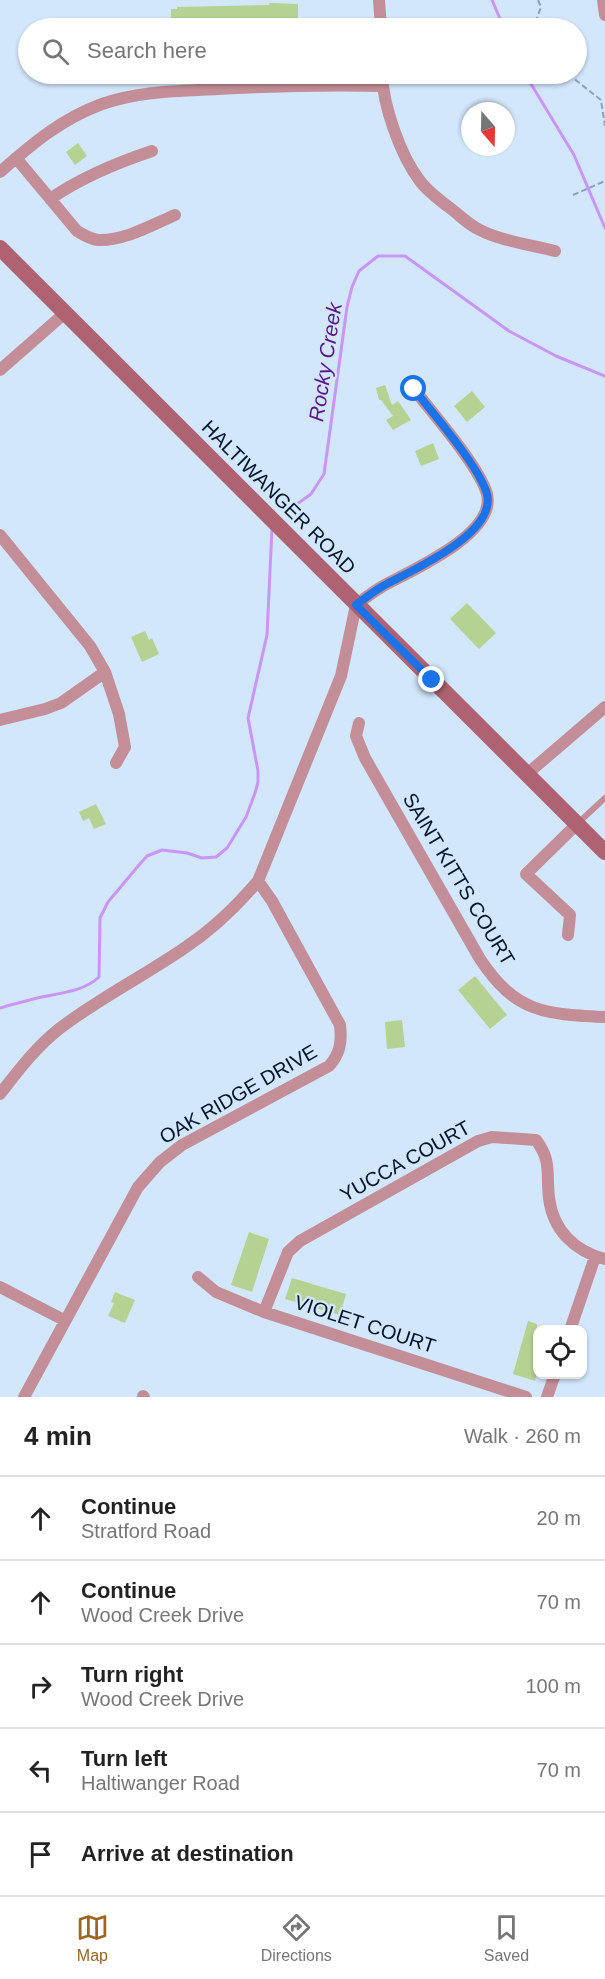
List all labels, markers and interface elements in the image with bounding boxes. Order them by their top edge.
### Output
search box [18,18,587,84]
icon: search [39,35,72,68]
text: Search here [87,38,207,63]
north arrow [461,102,515,156]
water label: Rocky Creek [304,299,346,423]
route start [400,375,426,401]
street label: HALTIWANGER ROAD [198,416,360,578]
route end [418,666,444,692]
street label: SAINT KITTS COURT [399,789,519,969]
street label: OAK RIDGE DRIVE [156,1040,320,1148]
street label: YUCCA COURT [336,1116,474,1206]
street label: VIOLET COURT [292,1291,438,1357]
map controls [533,1325,587,1379]
button: locate [533,1325,587,1379]
text: 4 min [24,1421,92,1451]
text: Walk · 260 m [464,1425,581,1447]
text: Continue [81,1494,176,1519]
icon: ahead [24,1502,57,1535]
text: 20 m [537,1507,581,1529]
text: Stratford Road [81,1520,211,1542]
text: Continue [81,1578,176,1603]
icon: ahead [24,1586,57,1619]
text: 70 m [537,1591,581,1613]
text: Wood Creek Drive [81,1604,244,1626]
text: Turn right [81,1662,183,1687]
icon: right [24,1670,57,1703]
text: 100 m [525,1675,581,1697]
text: Wood Creek Drive [81,1688,244,1710]
text: Turn left [81,1746,167,1771]
icon: left [24,1754,57,1787]
text: 70 m [537,1759,581,1781]
text: Haltiwanger Road [81,1772,240,1794]
icon: arrive [24,1838,57,1871]
text: Arrive at destination [81,1841,294,1866]
tab: Map [76,1911,109,1965]
tab: Directions [261,1911,332,1965]
tab: Saved [484,1911,529,1965]

